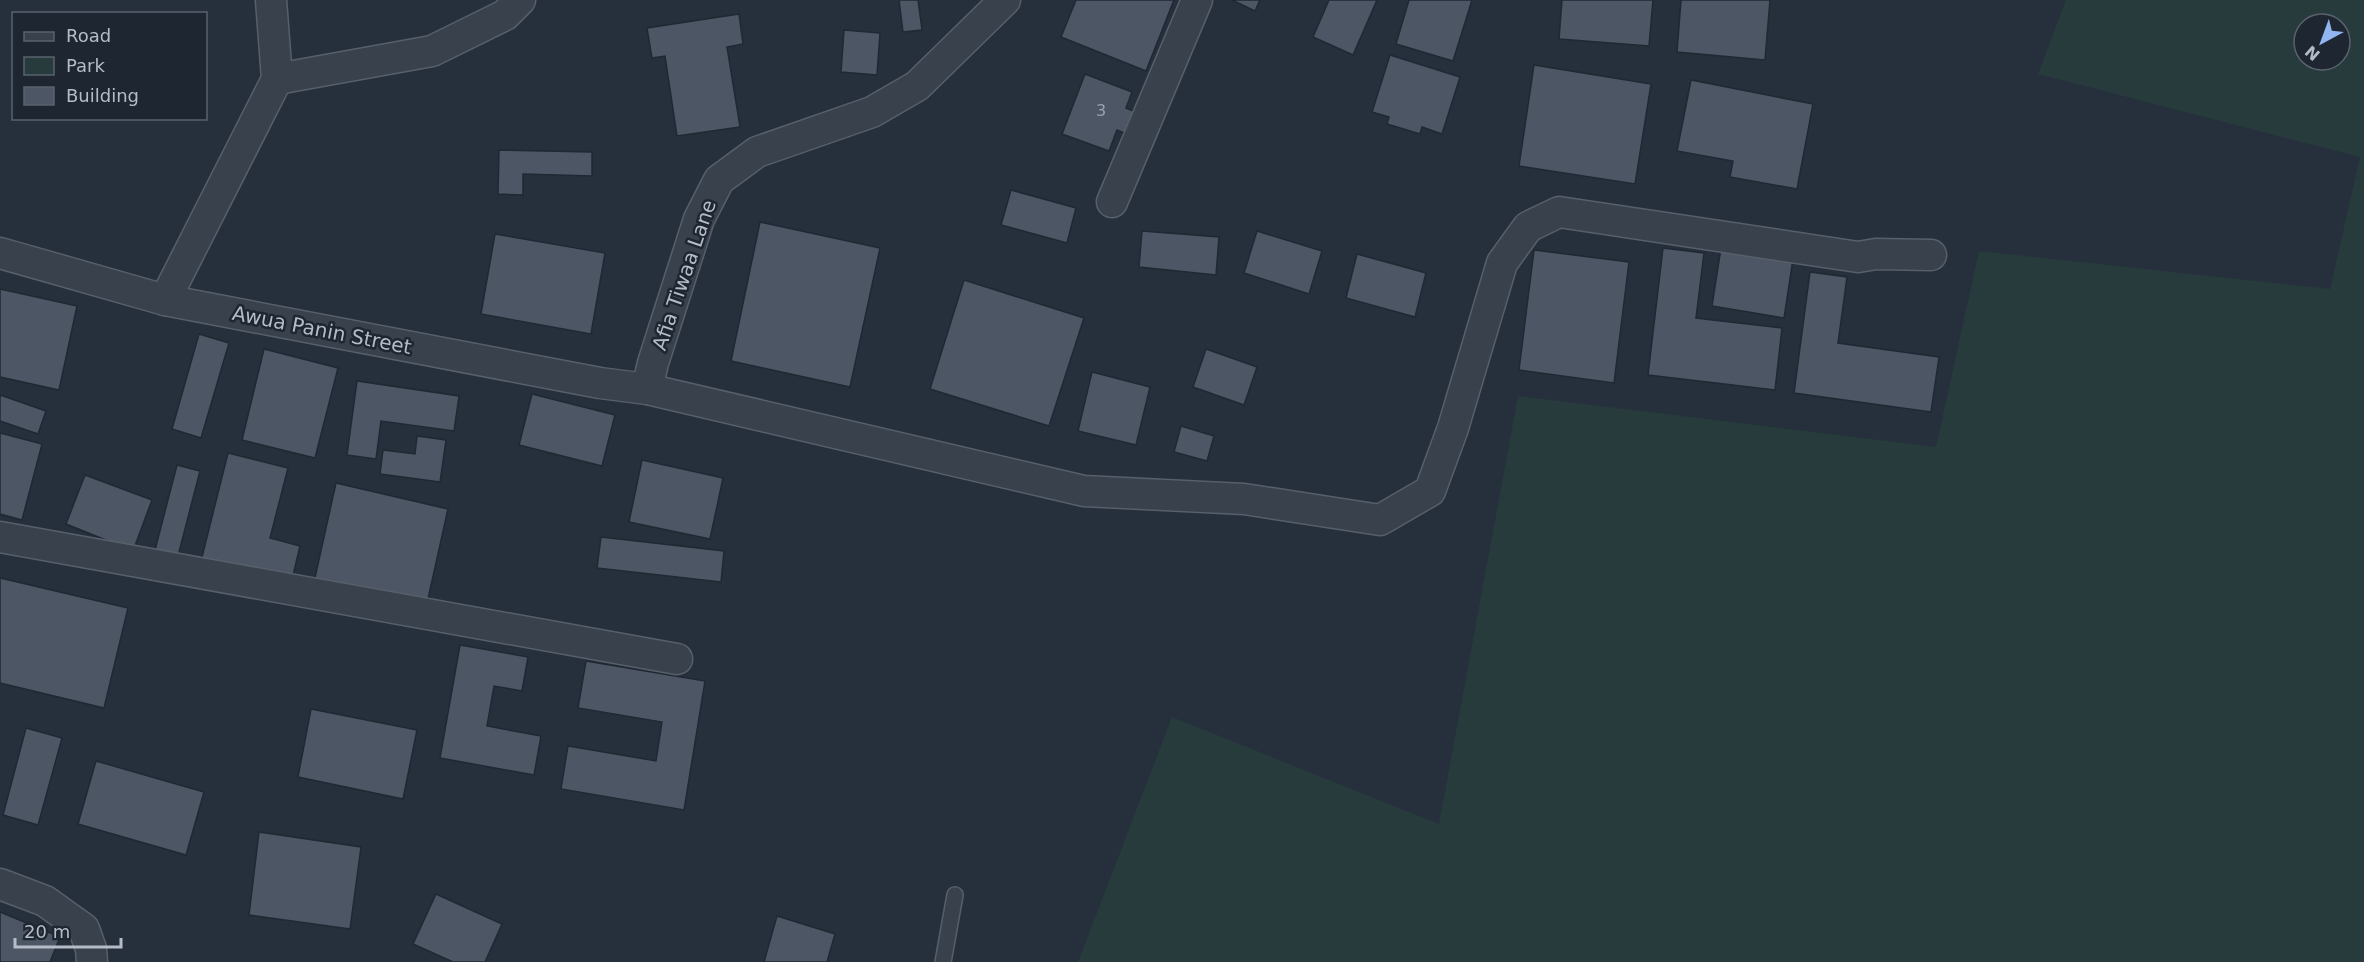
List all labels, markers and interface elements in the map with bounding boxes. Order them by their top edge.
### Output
legend [12,12,207,120]
north arrow [2292,12,2352,72]
text: Road [66,25,111,46]
text: N [2301,41,2324,65]
text: Park [66,55,105,76]
text: Building [66,85,139,106]
house number: 3 [1096,101,1106,120]
street label: Afia Tiwaa Lane [647,197,721,353]
street label: Awua Panin Street [230,301,414,359]
scale bar [15,911,122,949]
text: 20 m [24,921,70,942]

